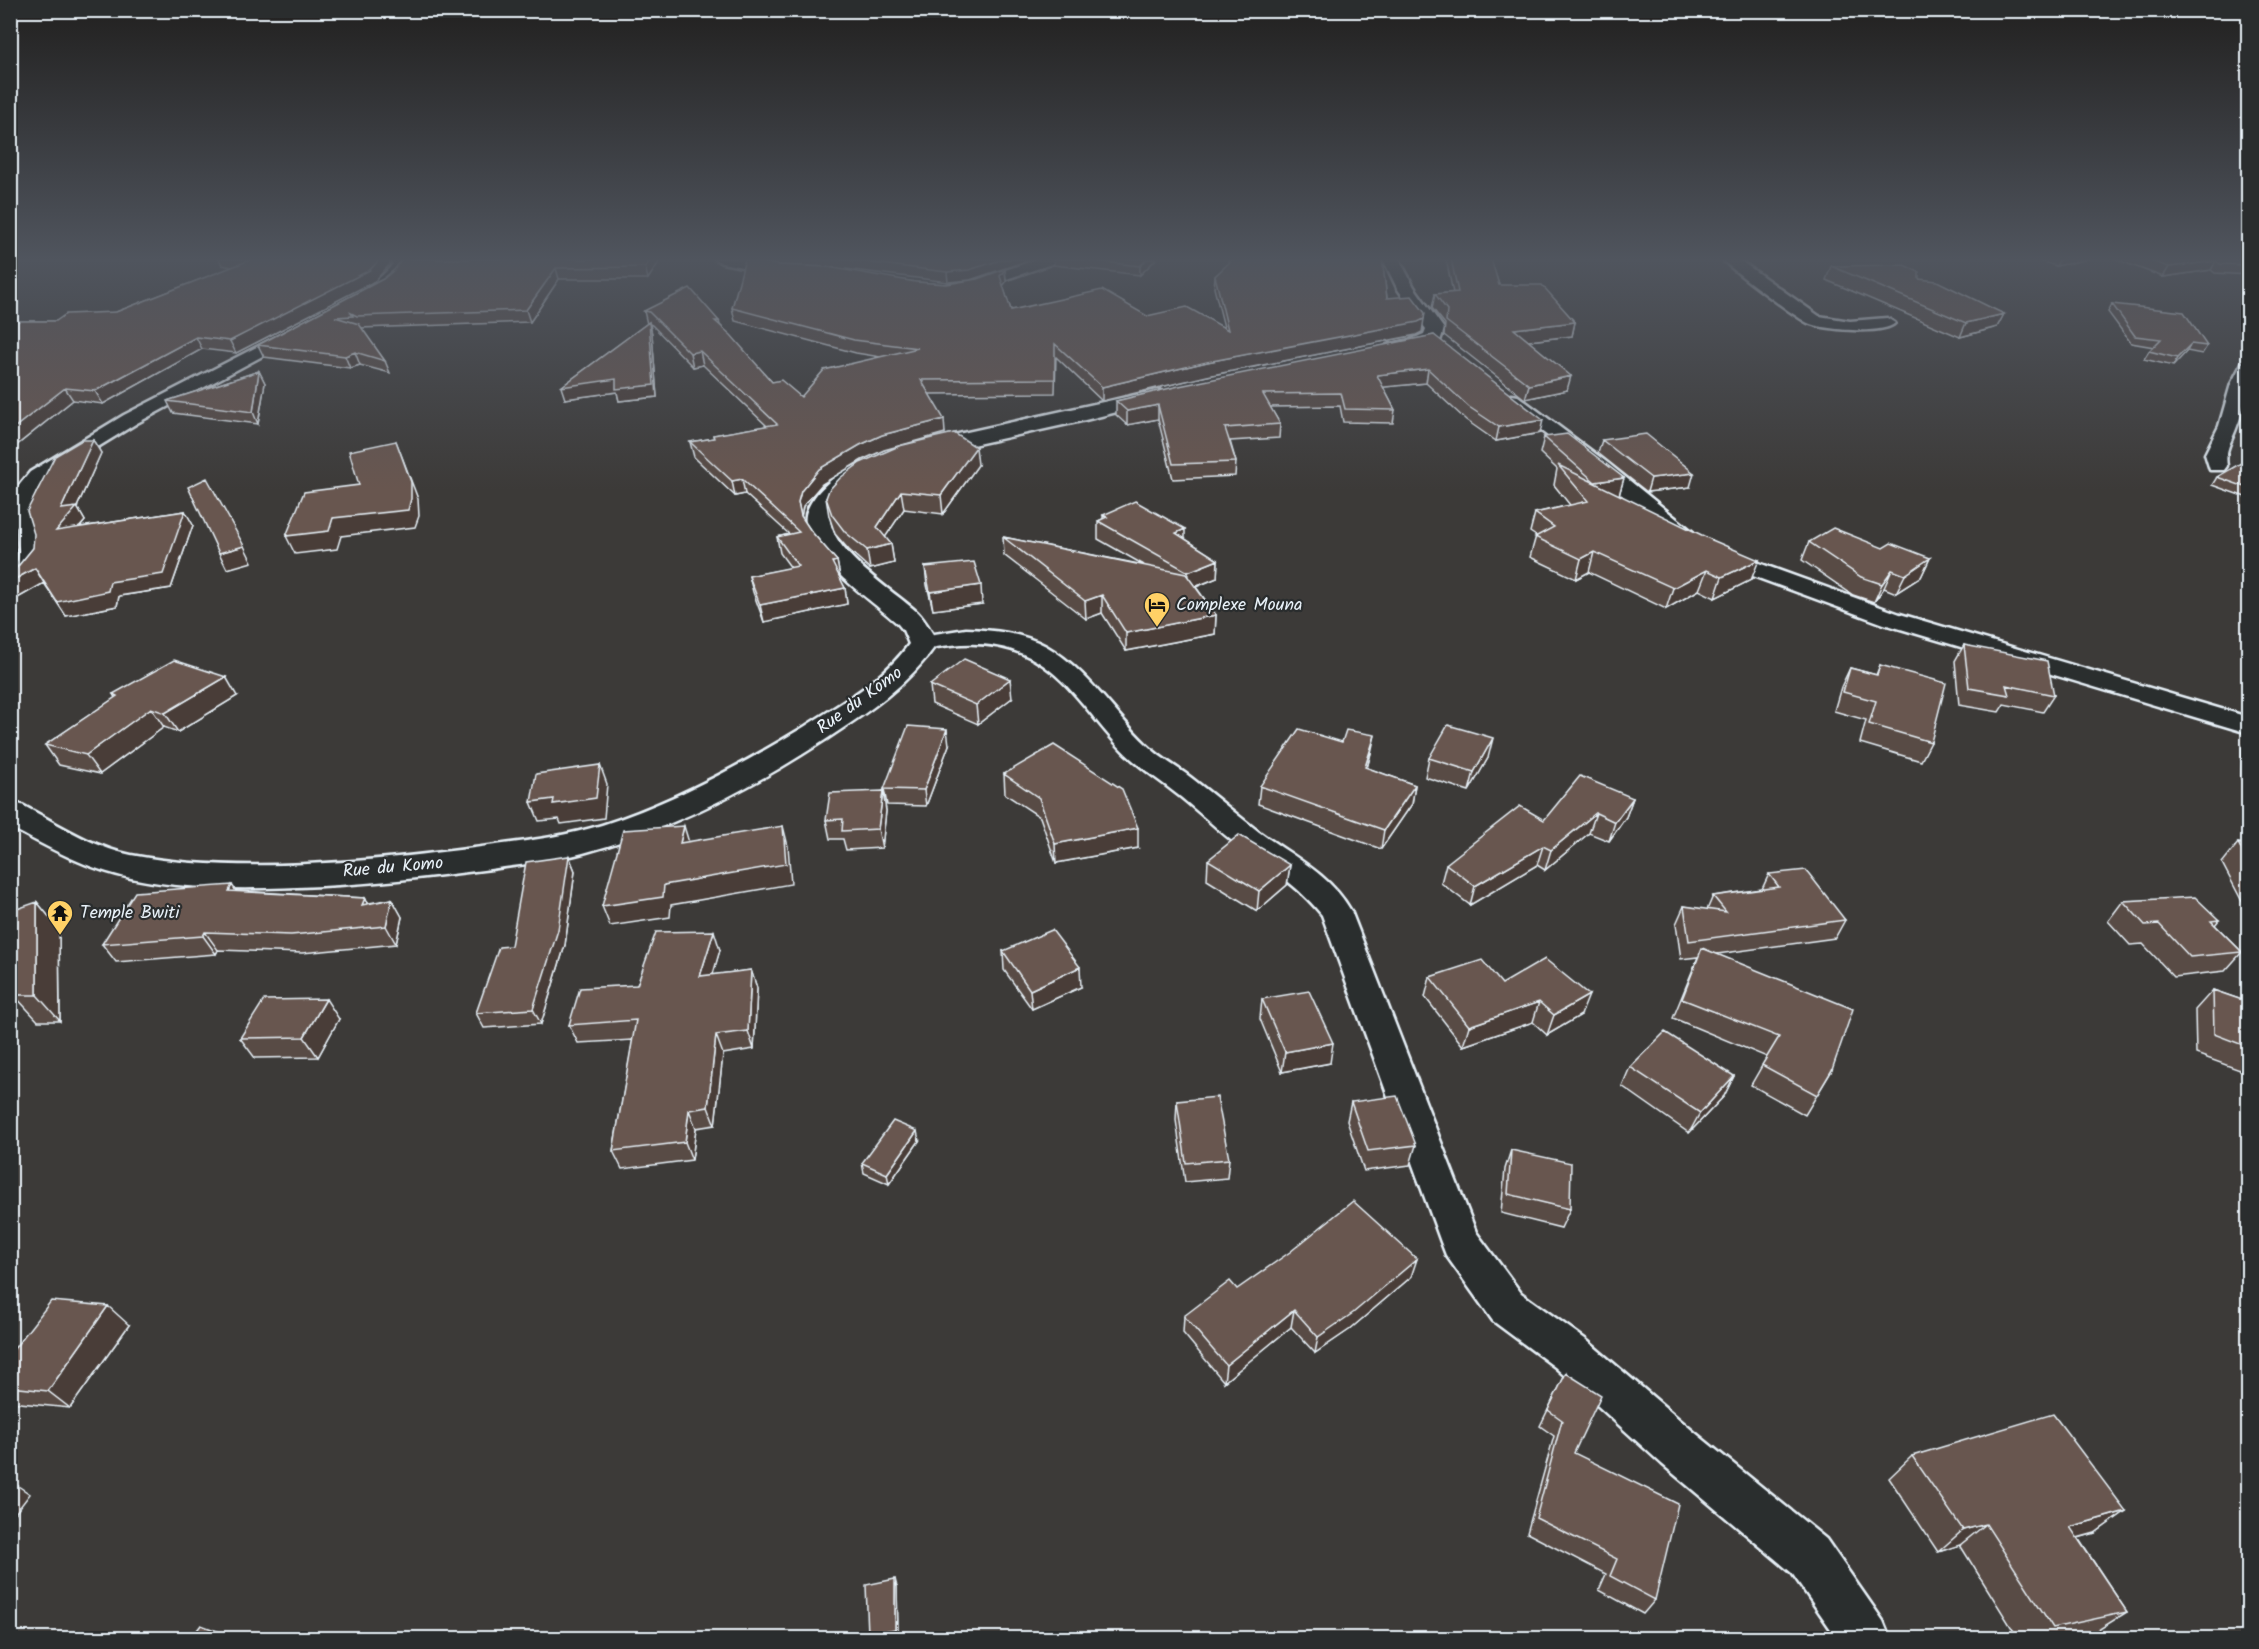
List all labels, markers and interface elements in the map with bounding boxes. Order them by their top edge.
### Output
hotel icon: Complexe Mouna [1142,590,1172,628]
place label: Complexe Mouna [1176,591,1302,620]
street label: Rue du Komo [811,660,909,742]
street label: Rue du Komo [342,849,444,887]
temple icon: Temple Bwiti [45,898,75,936]
place label: Temple Bwiti [80,899,180,928]

